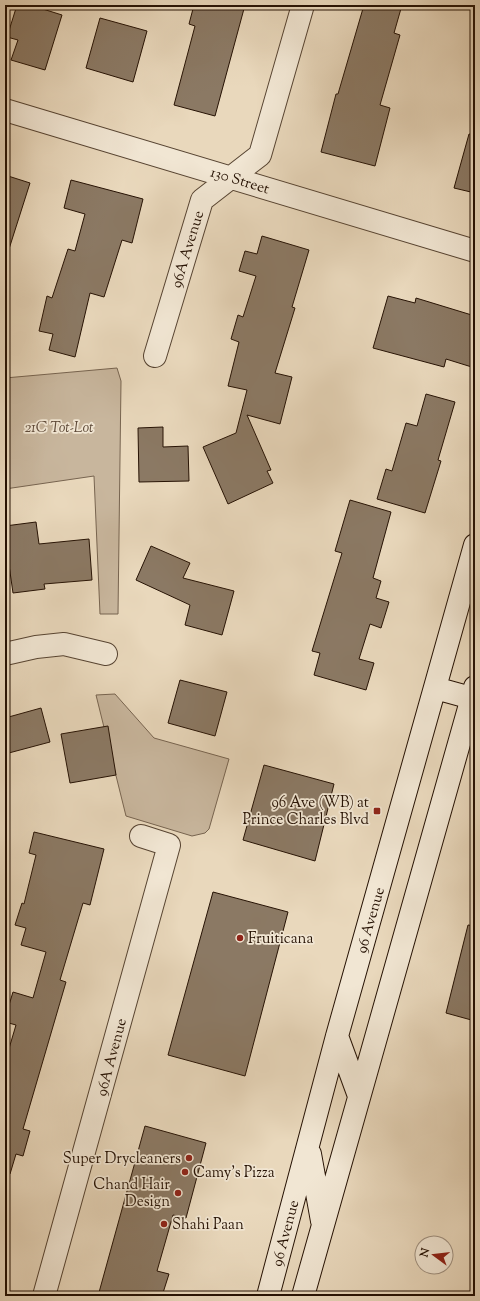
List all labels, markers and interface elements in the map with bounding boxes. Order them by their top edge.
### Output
street label: 130 Street [207,162,272,200]
street label: 96A Avenue [167,208,210,291]
park label: 21C Tot-Lot [24,418,94,439]
place label: 96 Ave (WB) at Prince Charles Blvd [243,793,370,831]
marker: 96 Ave (WB) at Prince Charles Blvd [372,806,382,816]
street label: 96 Avenue [352,885,391,956]
place label: Fruiticana [248,929,313,950]
marker: Fruiticana [235,933,245,943]
street label: 96A Avenue [92,1016,133,1099]
place label: Super Drycleaners [63,1149,181,1170]
marker: Super Drycleaners [184,1153,194,1163]
place label: Camy's Pizza [193,1163,275,1184]
marker: Camy's Pizza [180,1167,190,1177]
place label: Chand Hair Design [93,1175,170,1213]
marker: Chand Hair Design [173,1188,183,1198]
street label: 96 Avenue [267,1198,305,1269]
place label: Shahi Paan [172,1215,244,1236]
marker: Shahi Paan [159,1219,169,1229]
north arrow [414,1235,454,1275]
text: N [416,1246,434,1260]

